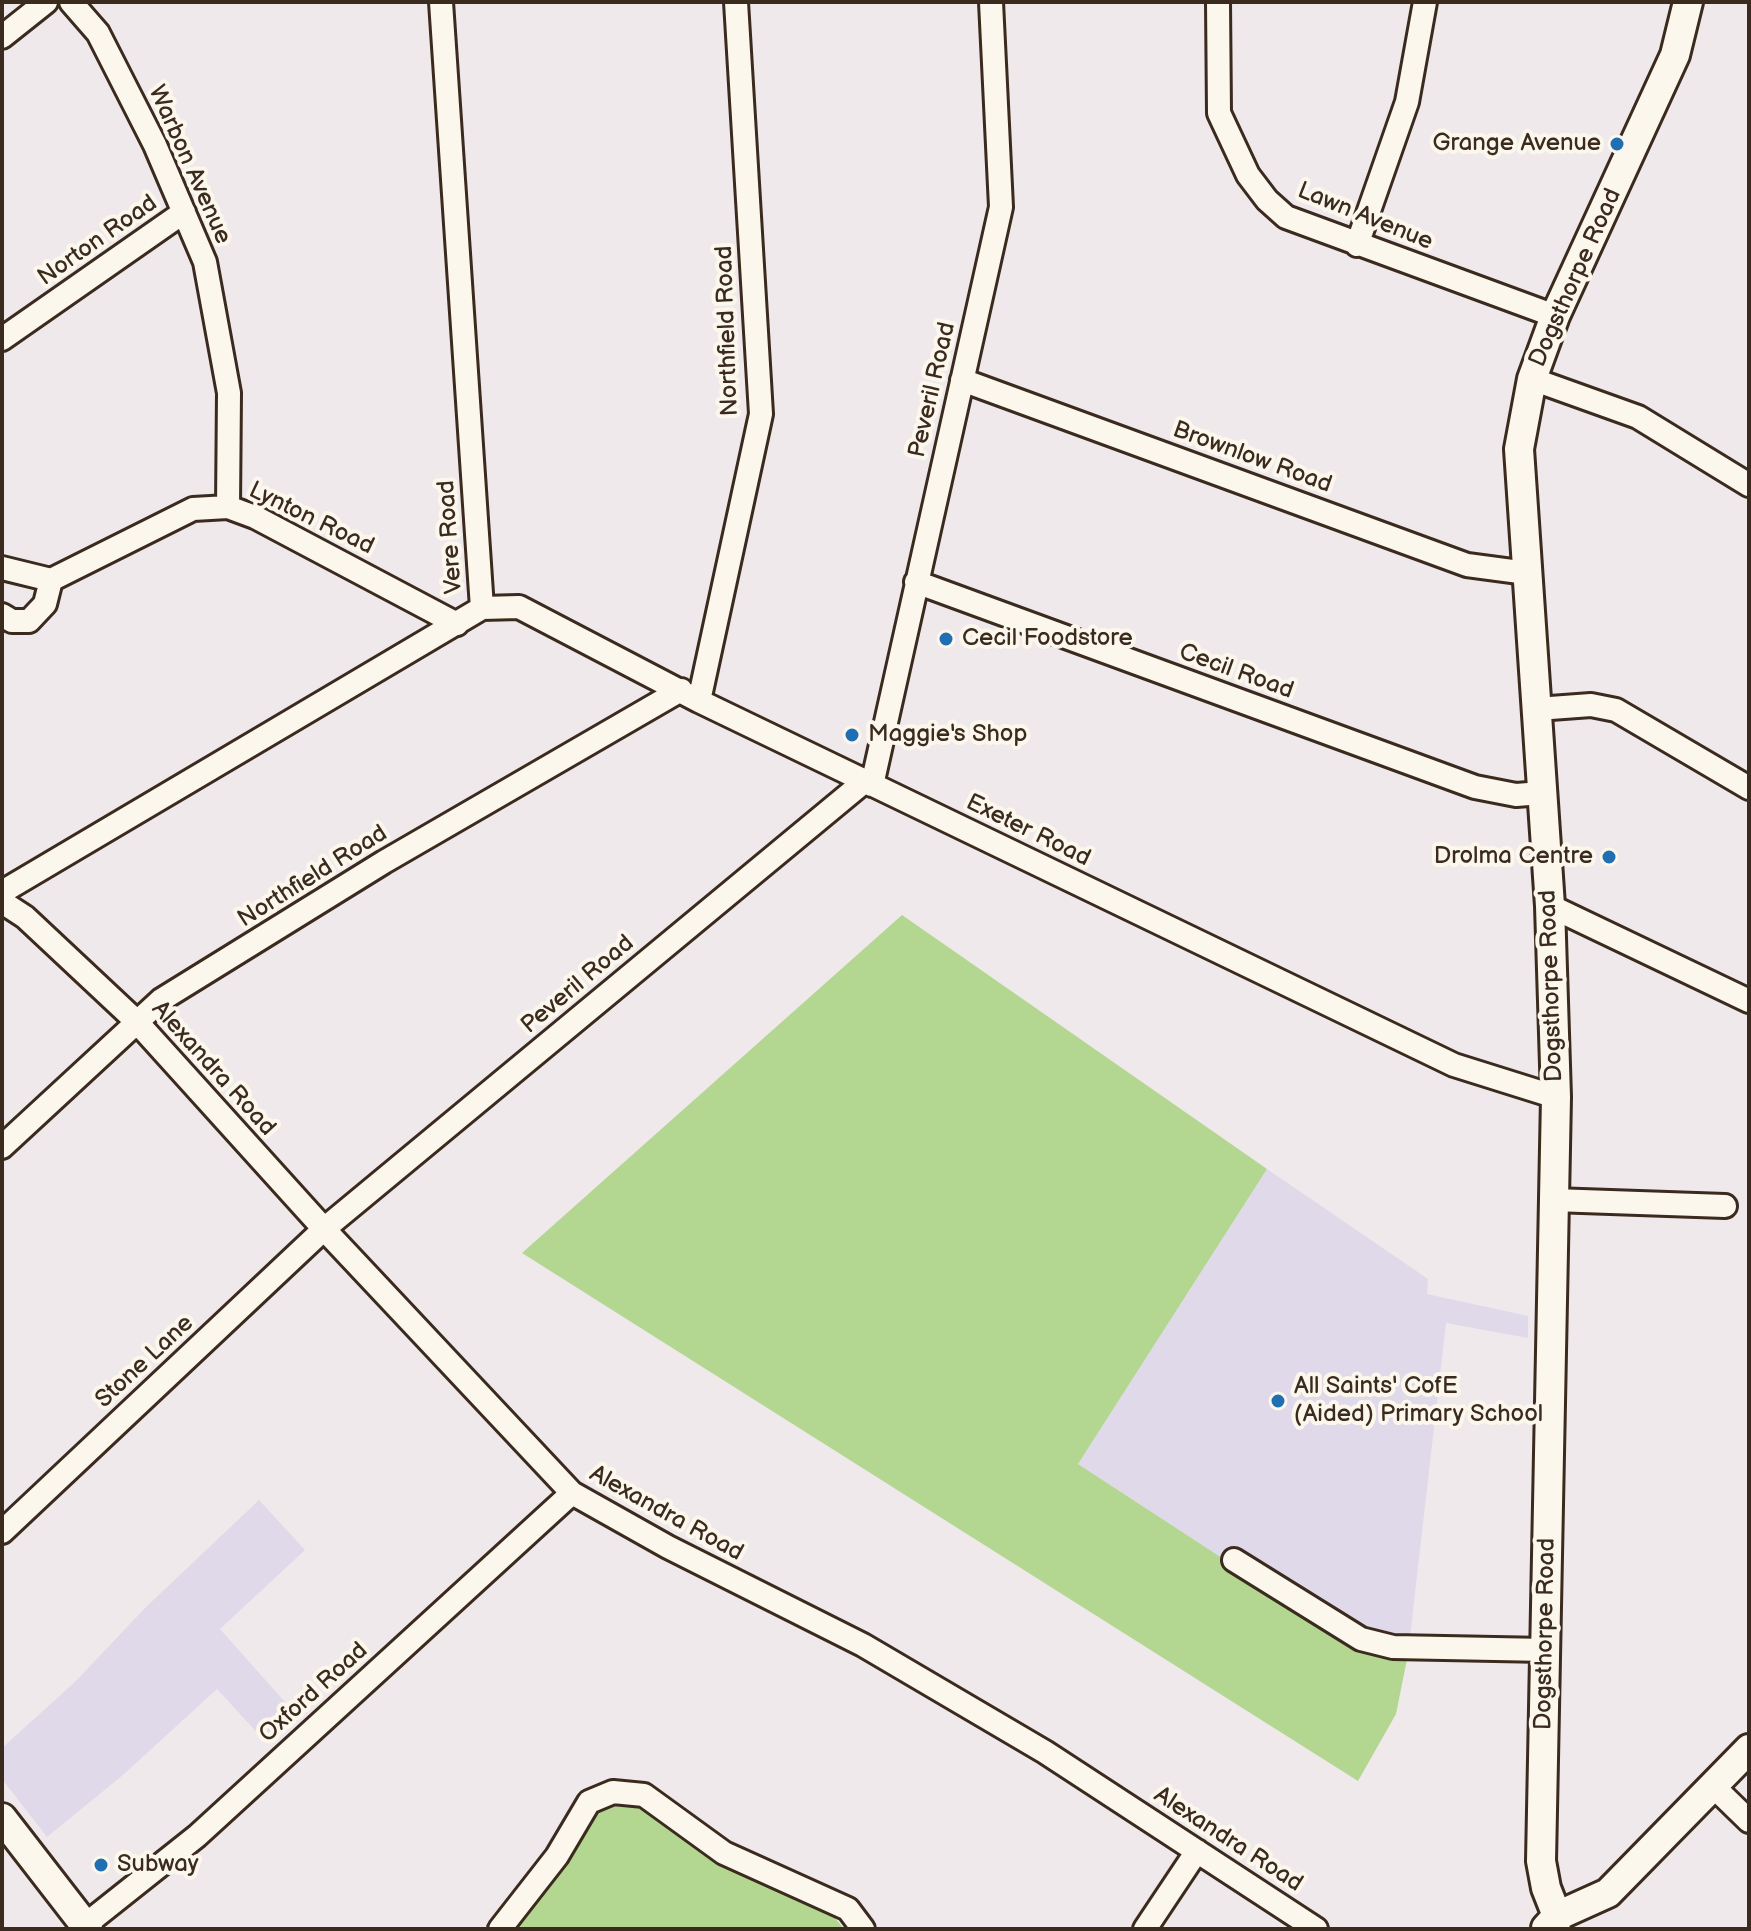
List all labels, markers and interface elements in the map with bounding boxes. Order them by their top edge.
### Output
street label: Warbon Avenue [141,81,237,249]
place label: Grange Avenue [1433,130,1601,158]
marker: Grange Avenue [1608,135,1626,153]
street label: Lawn Avenue [1293,177,1437,257]
street label: Dogsthorpe Road [1524,184,1628,372]
street label: Norton Road [33,189,163,293]
street label: Northfield Road [711,245,745,417]
street label: Peveril Road [903,320,963,460]
street label: Brownlow Road [1169,416,1335,500]
street label: Lynton Road [244,476,378,562]
street label: Vere Road [433,479,469,595]
place label: Cecil Foodstore [962,625,1133,653]
marker: Cecil Foodstore [937,630,955,648]
street label: Cecil Road [1175,638,1297,706]
place label: Maggie's Shop [868,721,1027,749]
marker: Maggie's Shop [843,726,861,744]
street label: Exeter Road [961,789,1095,873]
street label: Northfield Road [233,820,393,934]
place label: Drolma Centre [1434,843,1593,871]
marker: Drolma Centre [1600,848,1618,866]
street label: Dogsthorpe Road [1534,889,1570,1083]
street label: Peveril Road [516,930,640,1040]
street label: Alexandra Road [145,996,281,1142]
street label: Stone Lane [90,1309,200,1415]
place label: All Saints' CofE (Aided) Primary School [1294,1373,1543,1429]
marker: All Saints' CofE (Aided) Primary School [1269,1392,1287,1410]
street label: Alexandra Road [584,1460,748,1568]
street label: Dogsthorpe Road [1530,1538,1562,1730]
street label: Oxford Road [254,1637,374,1749]
street label: Alexandra Road [1148,1781,1308,1899]
place label: Subway [117,1851,199,1879]
marker: Subway [92,1856,110,1874]

